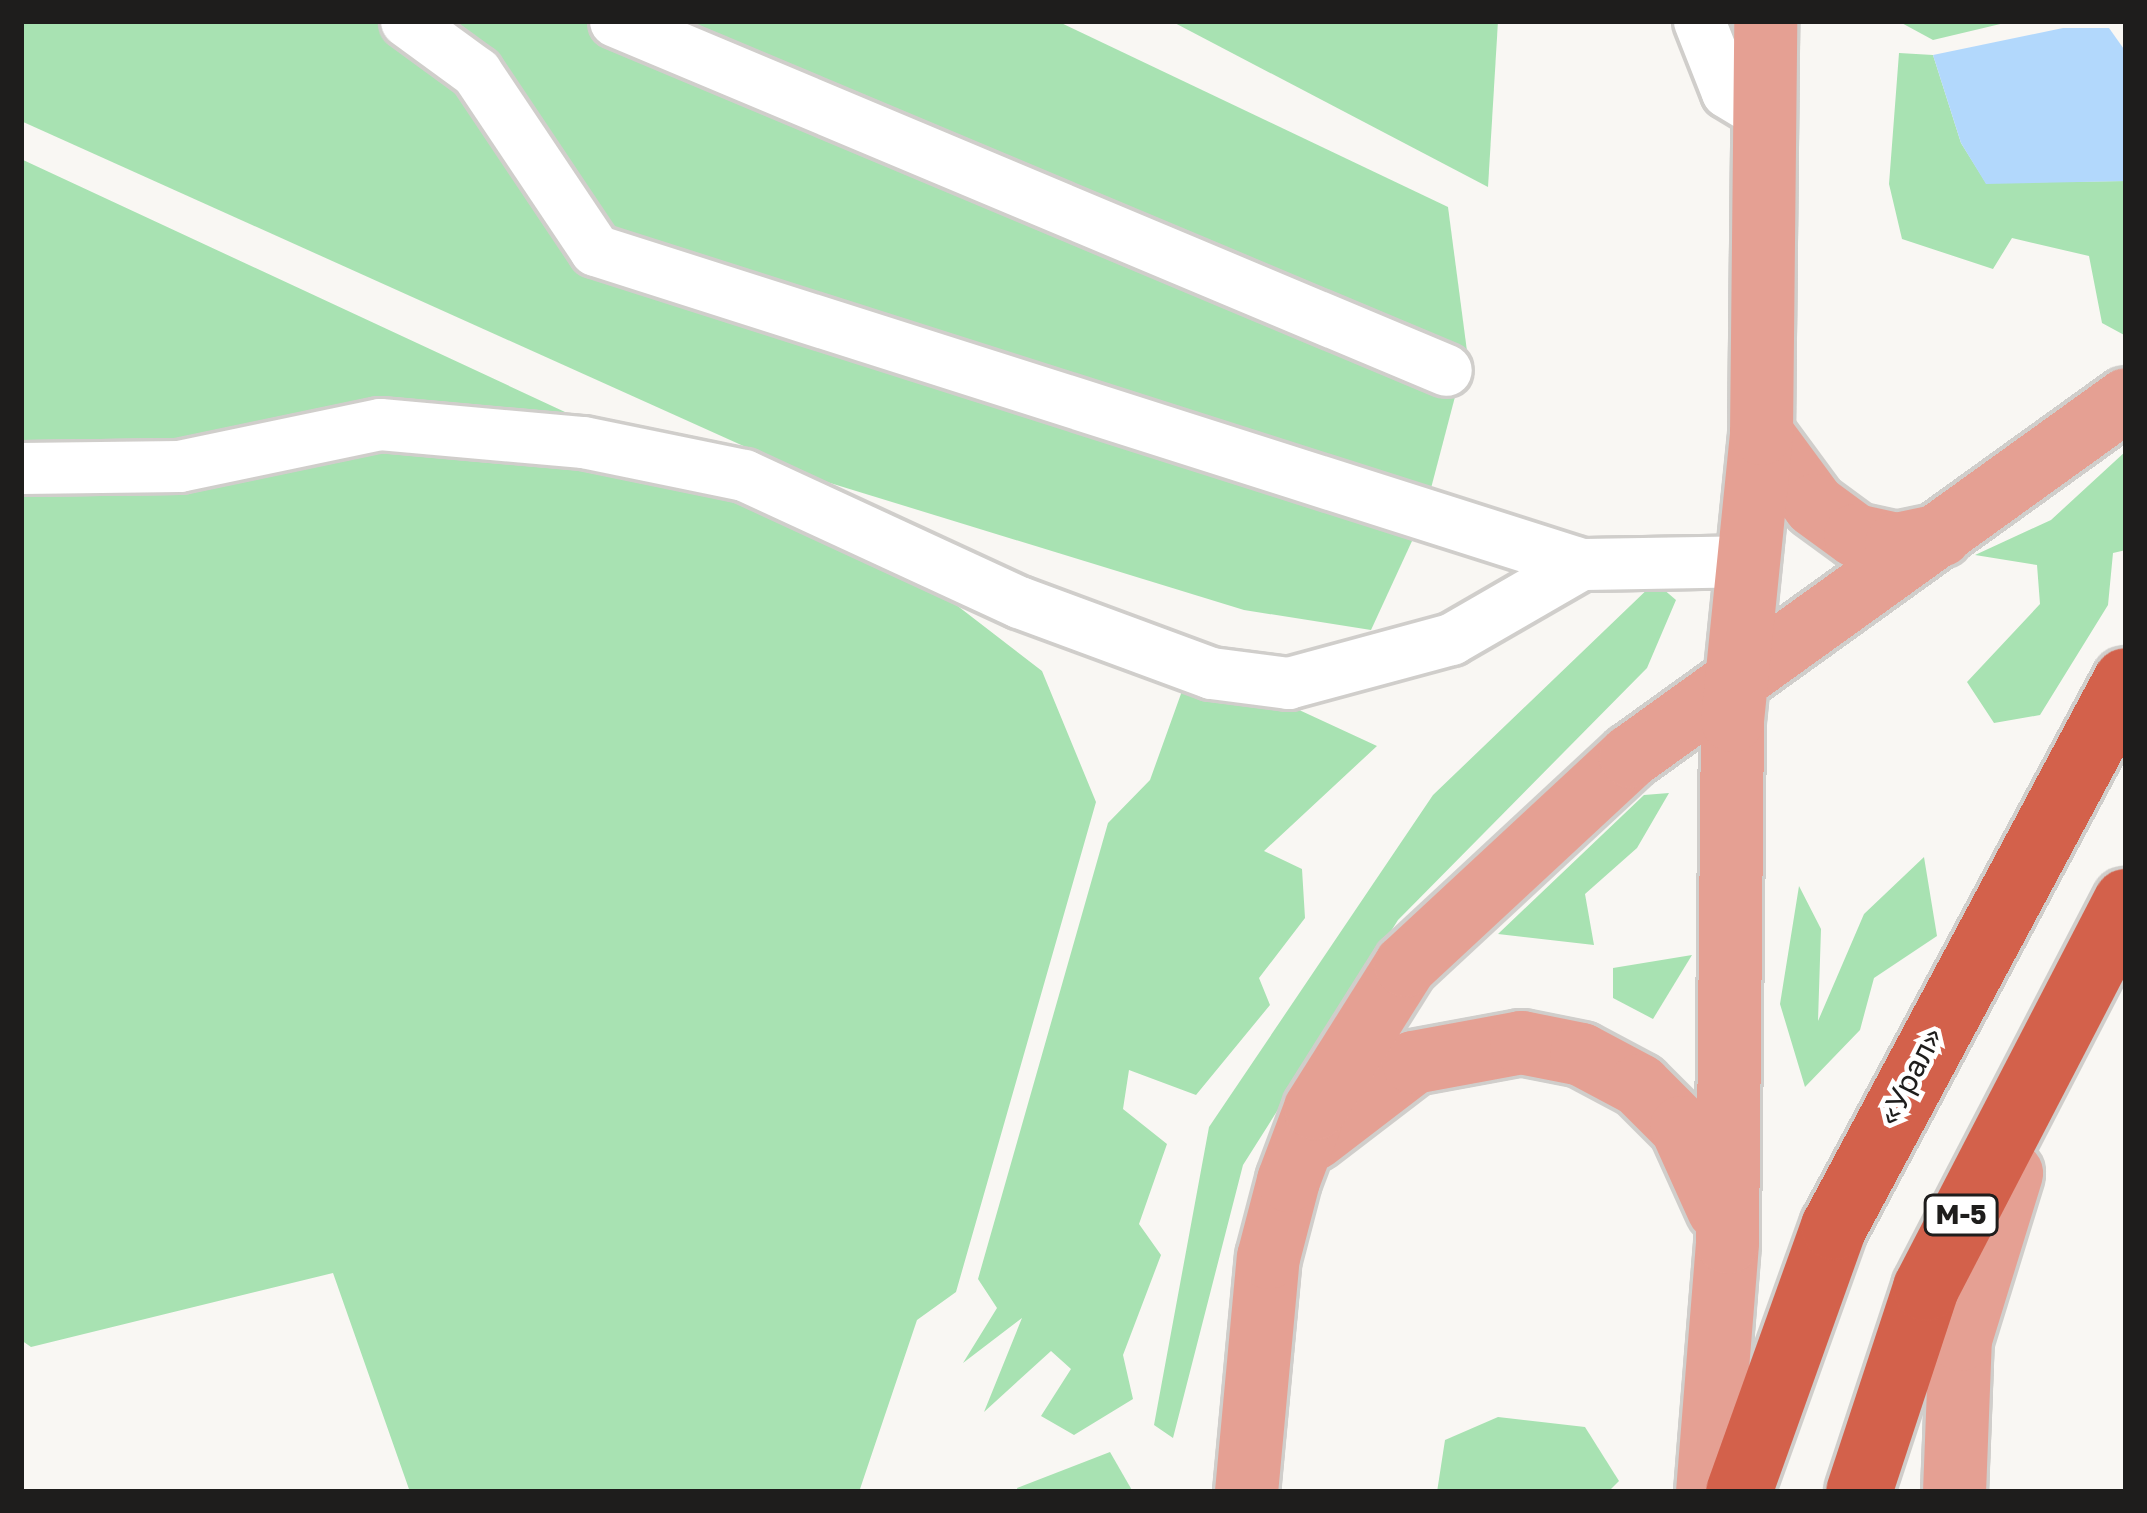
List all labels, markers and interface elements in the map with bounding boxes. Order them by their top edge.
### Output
street label: «Урал» [1870,1021,1950,1131]
road number: М-5 [1922,1194,2000,1236]

